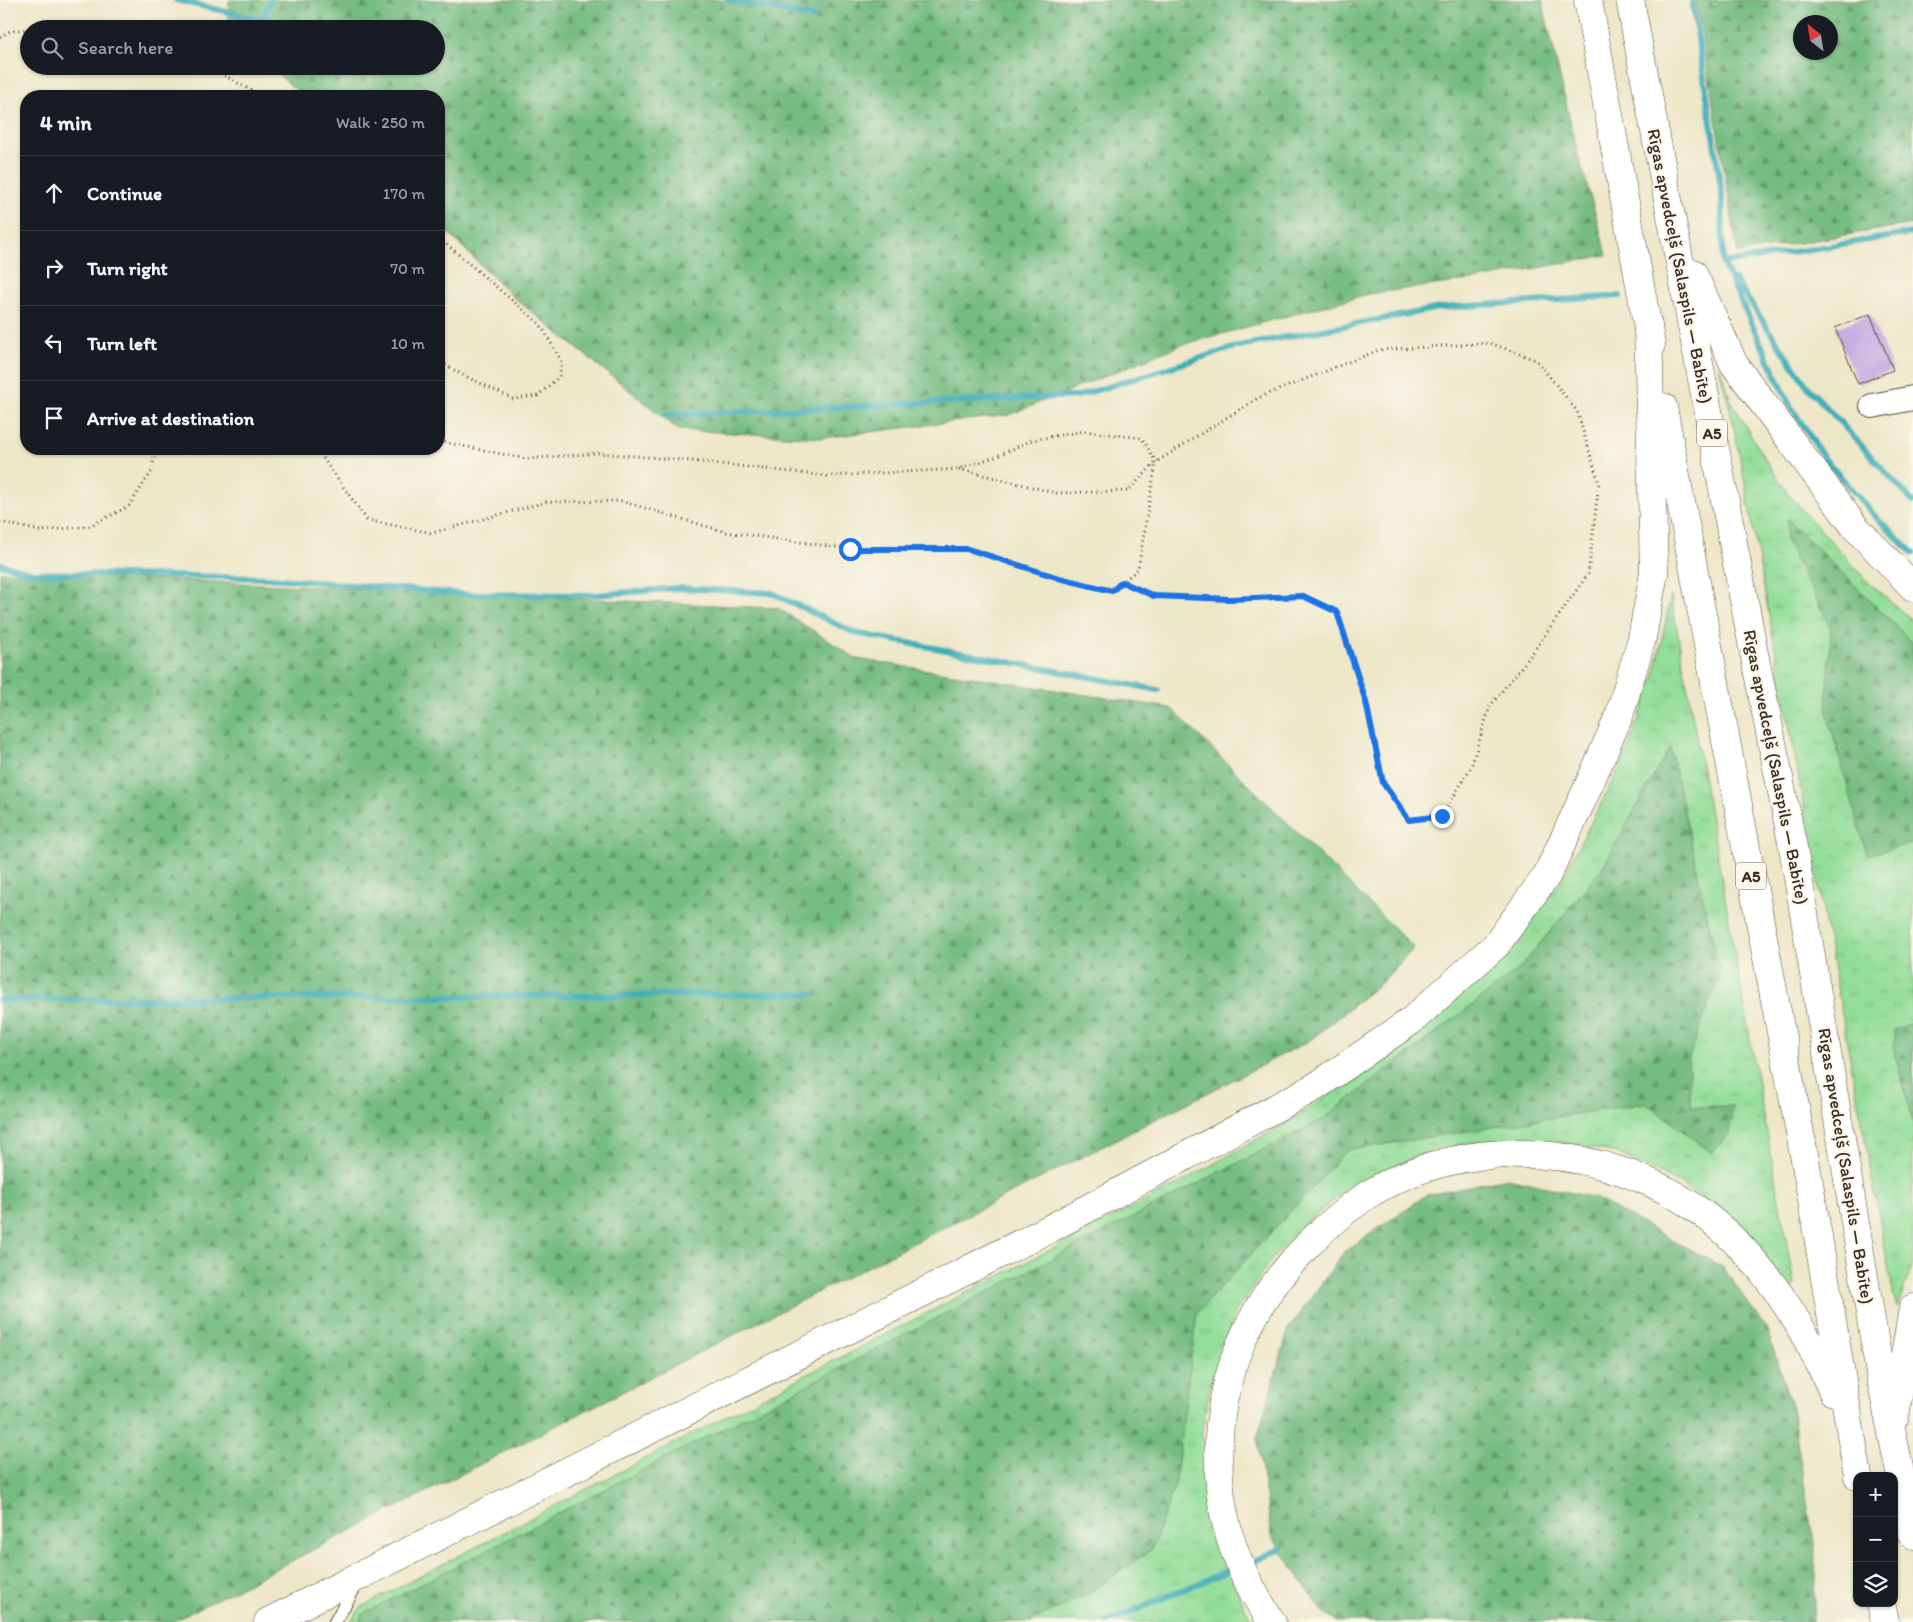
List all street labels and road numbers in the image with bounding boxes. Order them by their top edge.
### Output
street label: Rīgas apvedceļš (Salaspils — Babīte) [1643,127,1717,405]
road number: A5 [1697,419,1727,446]
street label: Rīgas apvedceļš (Salaspils — Babīte) [1739,628,1813,906]
road number: A5 [1736,862,1766,889]
street label: Rīgas apvedceļš (Salaspils — Babīte) [1813,1026,1879,1306]

